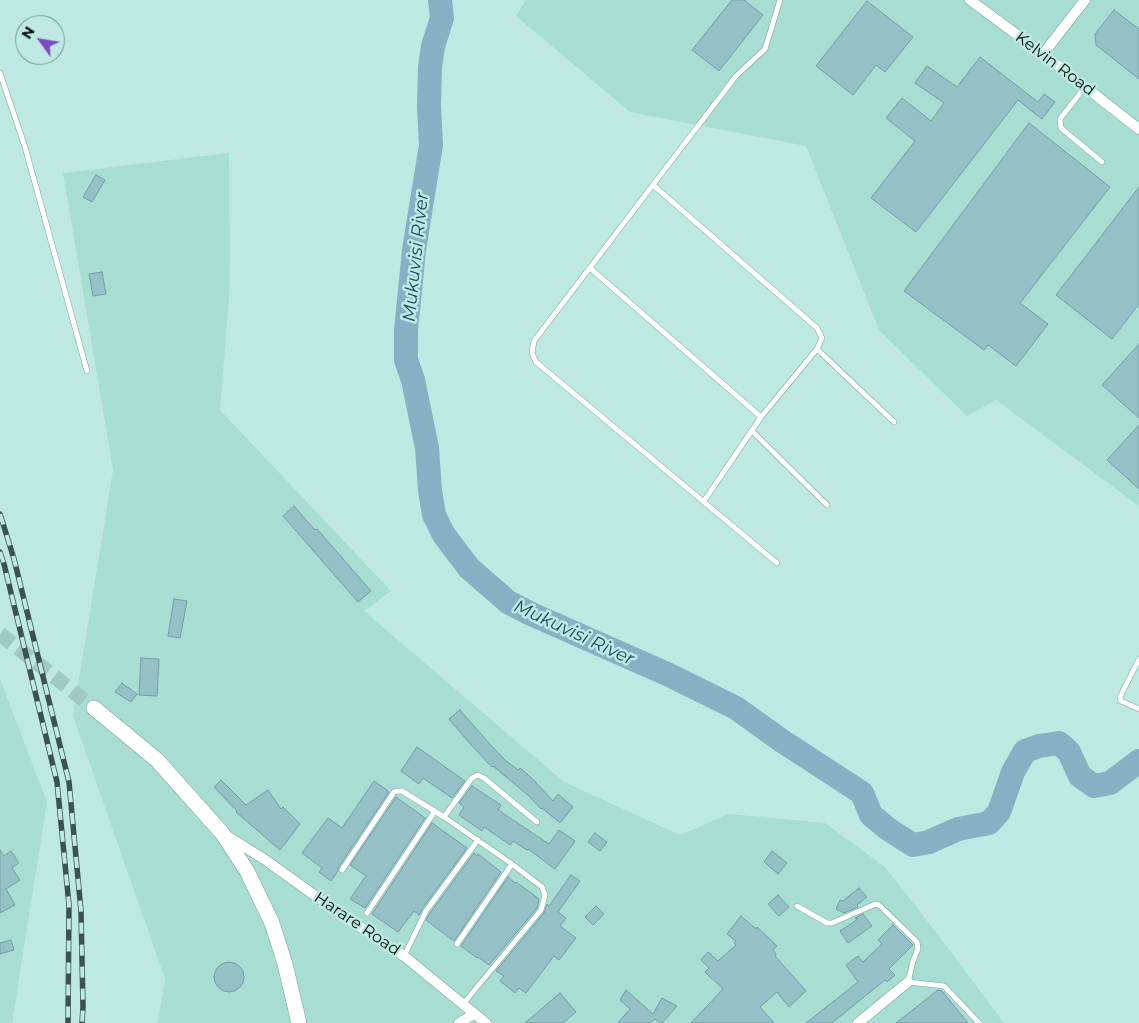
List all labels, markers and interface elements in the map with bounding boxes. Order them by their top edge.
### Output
north arrow [15,15,65,65]
text: N [17,23,39,42]
street label: Kelvin Road [1011,28,1099,100]
water label: Mukuvisi River [398,191,434,323]
water label: Mukuvisi River [510,596,638,670]
street label: Harare Road [310,888,404,960]

